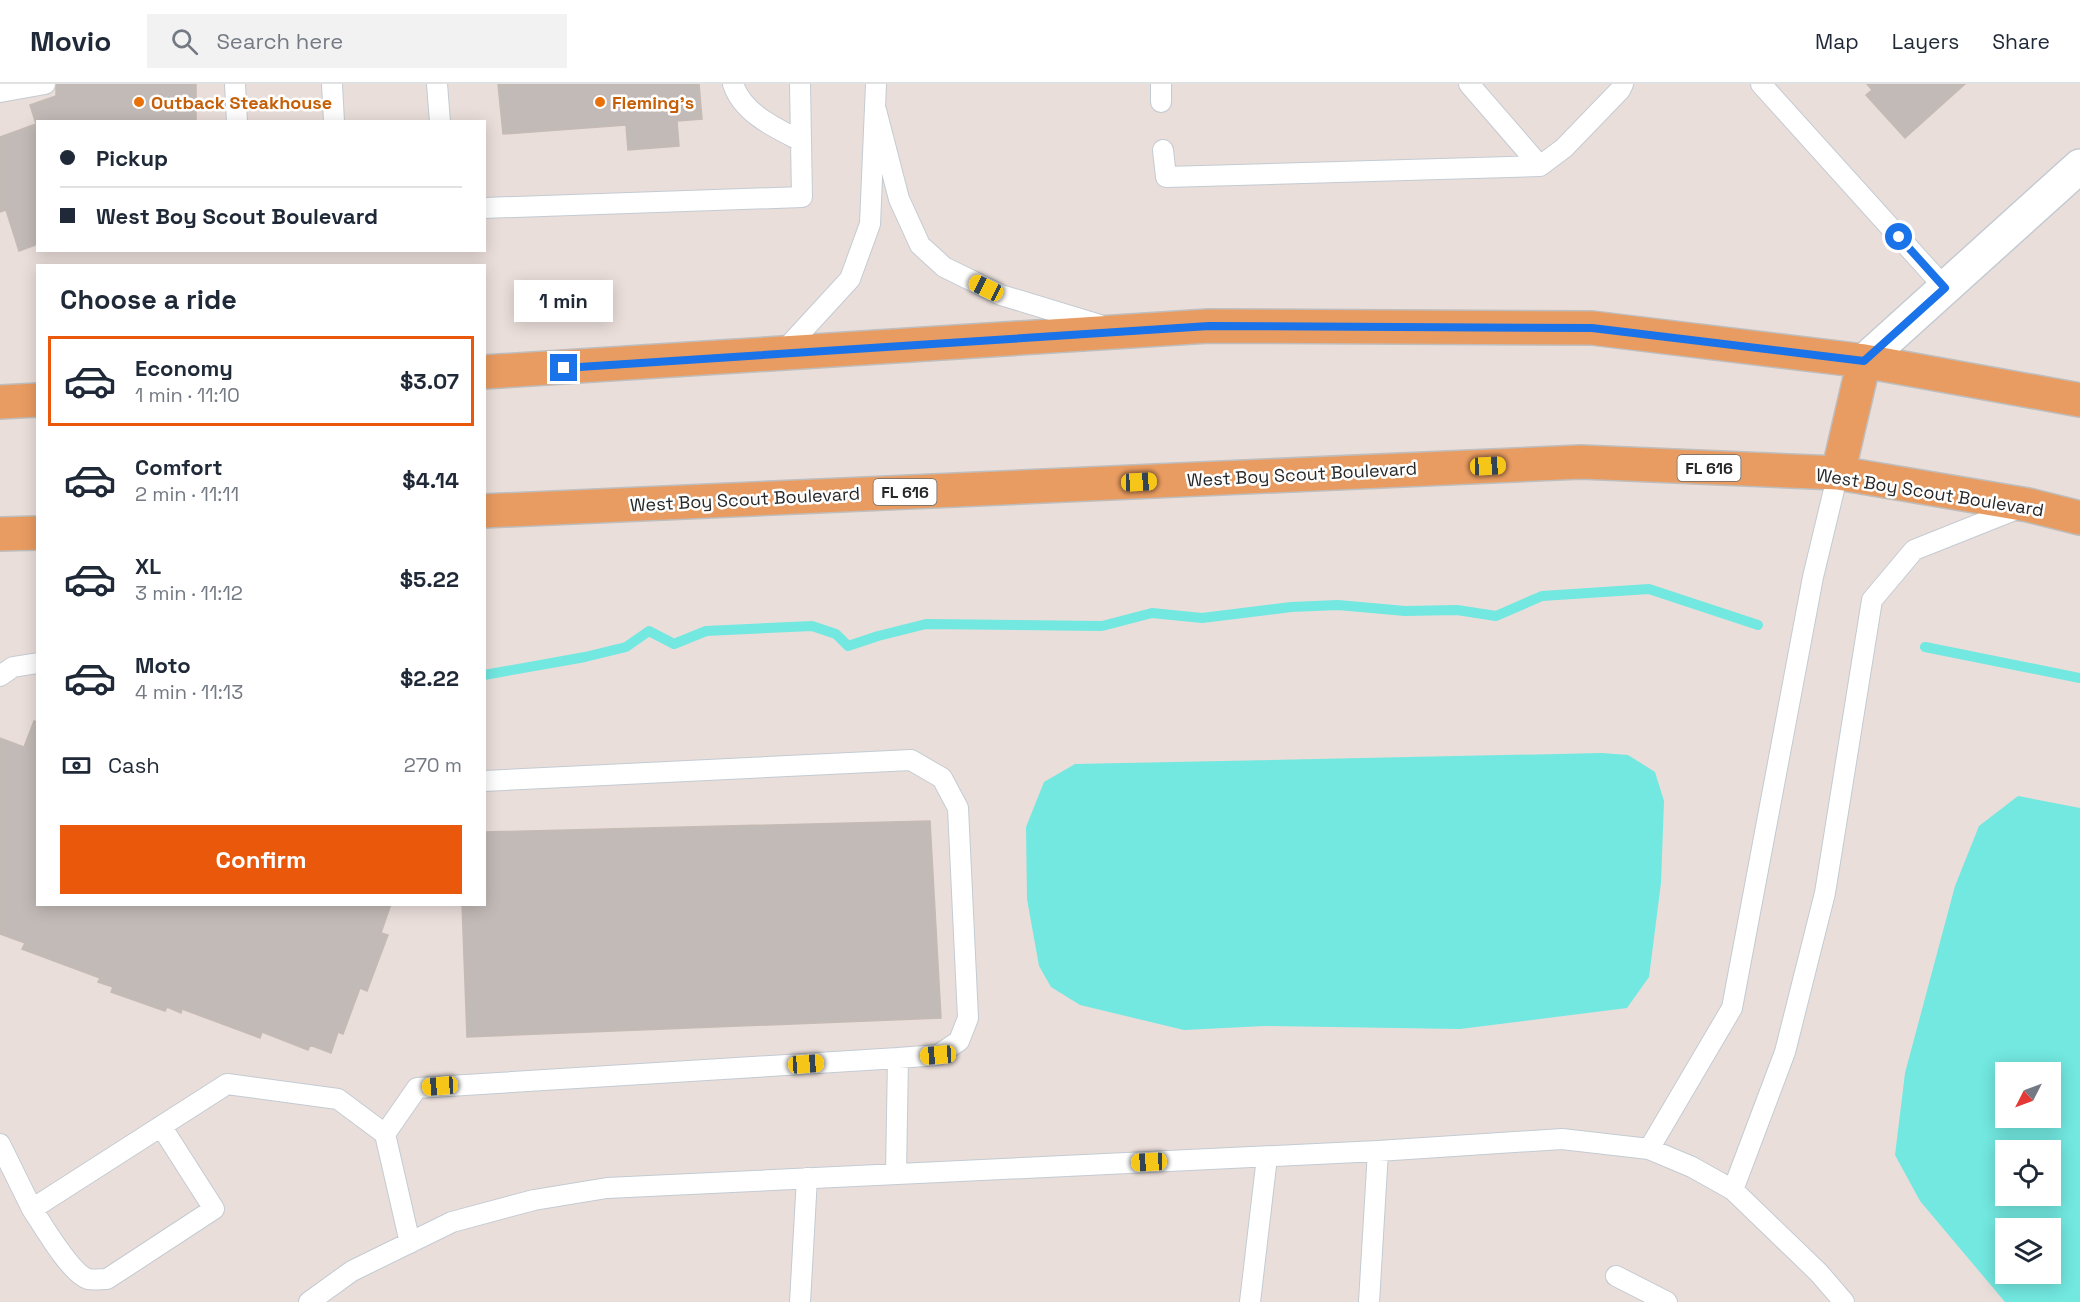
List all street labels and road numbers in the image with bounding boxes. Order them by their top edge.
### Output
road number: FL 616 [1678,455,1740,481]
street label: West Boy Scout Boulevard [1186,456,1418,492]
street label: West Boy Scout Boulevard [1814,463,2046,521]
road number: FL 616 [874,479,936,505]
street label: West Boy Scout Boulevard [629,481,861,517]

